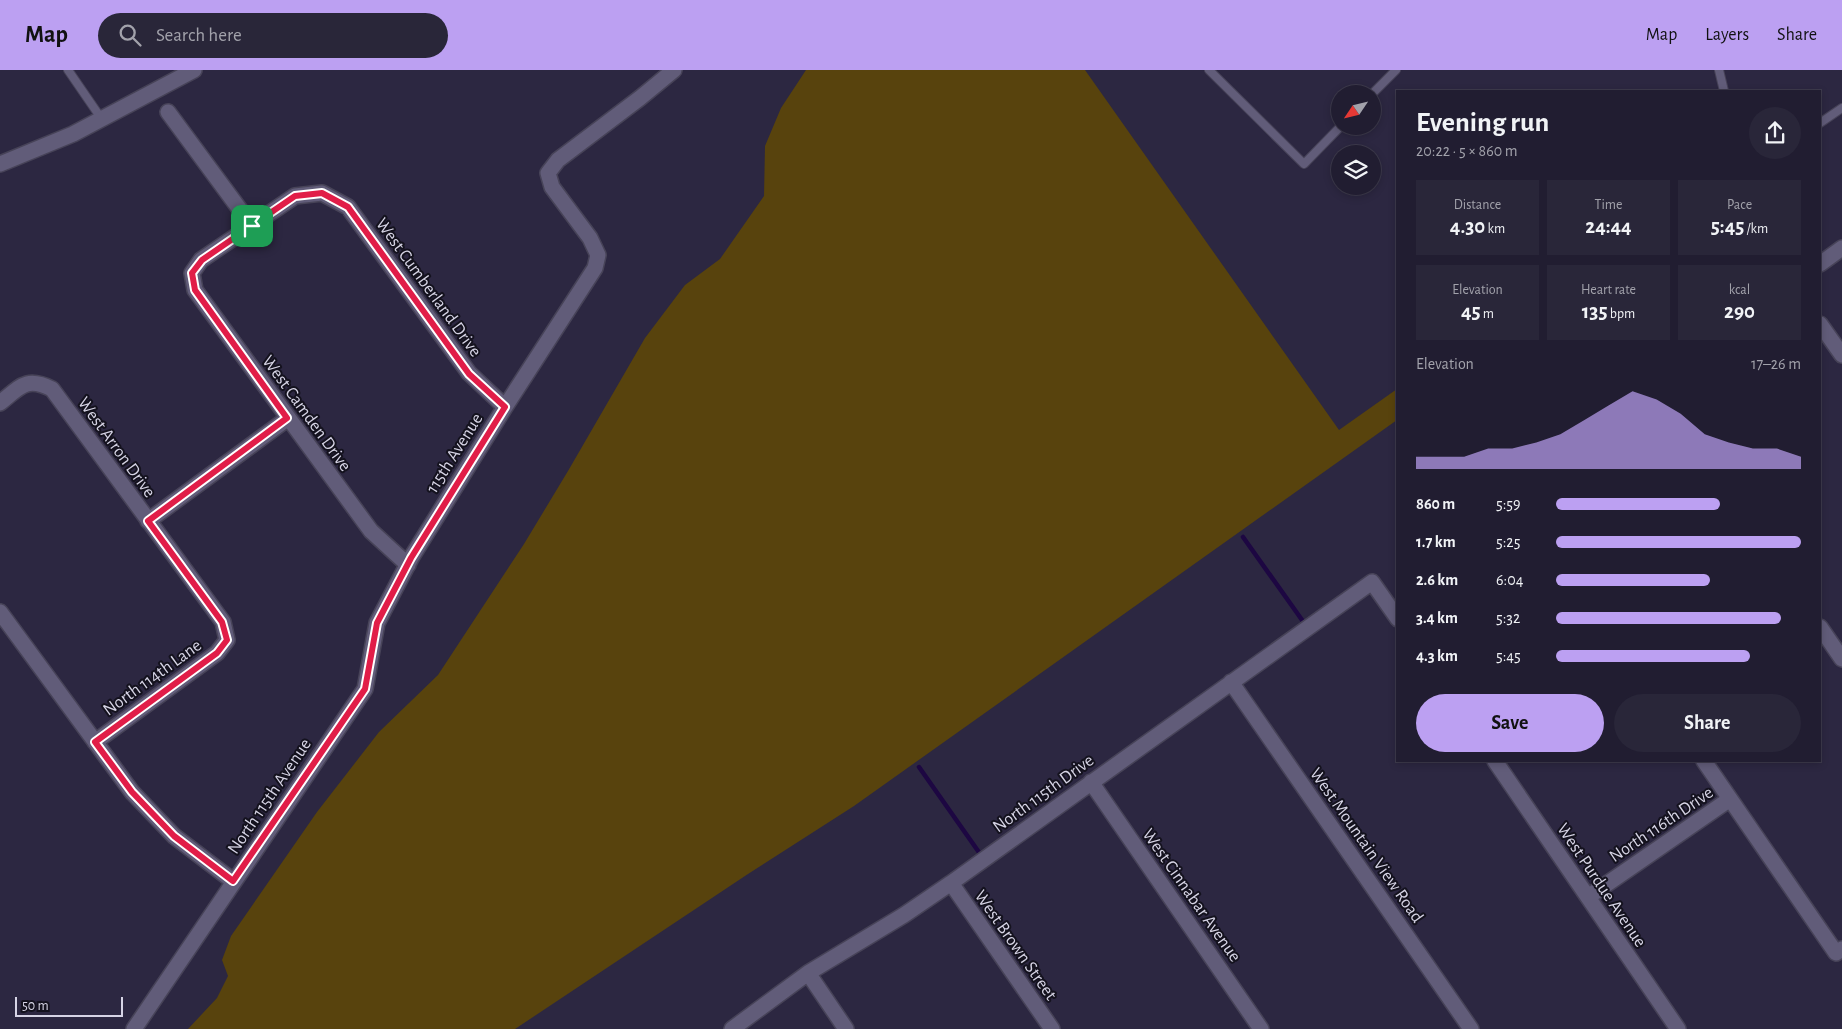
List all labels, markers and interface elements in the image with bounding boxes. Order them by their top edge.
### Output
search box [98,13,448,58]
icon: search [116,21,144,49]
text: Map [25,23,68,47]
text: Search here [156,26,242,45]
text: Map [1646,26,1677,44]
text: Layers [1705,26,1749,44]
text: Share [1777,26,1817,44]
north arrow [1331,85,1381,135]
map controls [1331,85,1381,195]
button: share [1749,107,1801,159]
text: Evening run [1416,109,1549,137]
text: 20:22 · 5 × 860 m [1416,143,1518,159]
button: layers [1331,145,1381,195]
text: Distance [1454,198,1501,212]
text: Time [1595,198,1622,212]
text: Pace [1727,198,1752,212]
pin [231,205,273,247]
icon: arrive [238,212,266,240]
street label: West Cumberland Drive [372,215,484,360]
text: 4.30 [1450,216,1485,237]
text: 24:44 [1585,216,1632,237]
text: 5:45 [1711,216,1744,237]
text: km [1485,222,1505,236]
text: /km [1744,222,1768,236]
text: Elevation [1452,283,1503,297]
text: Heart rate [1581,283,1636,297]
text: kcal [1729,283,1750,297]
text: 45 [1461,301,1481,322]
text: 135 [1582,301,1607,322]
text: 290 [1724,301,1755,322]
text: m [1481,307,1494,321]
text: bpm [1607,307,1635,321]
street label: West Camden Drive [258,352,354,475]
text: Elevation [1416,356,1474,372]
text: 17–26 m [1751,356,1801,372]
street label: West Arron Drive [74,394,158,501]
street label: 115th Avenue [423,410,486,497]
text: 860 m [1416,496,1455,512]
text: 5:59 [1496,496,1521,512]
text: 1.7 km [1416,534,1456,550]
text: 5:25 [1496,534,1520,550]
text: 2.6 km [1416,572,1458,588]
text: 6:04 [1496,572,1523,588]
text: 3.4 km [1416,610,1458,626]
text: 5:32 [1496,610,1520,626]
street label: North 114th Lane [100,636,205,719]
text: 4.3 km [1416,648,1458,664]
text: 5:45 [1496,648,1521,664]
button: Save [1416,694,1604,752]
button: Share [1614,694,1801,752]
street label: North 115th Avenue [225,736,315,858]
street label: North 115th Drive [990,751,1097,836]
street label: West Mountain View Road [1306,765,1426,926]
street label: North 116th Drive [1606,784,1717,866]
street label: West Purdue Avenue [1553,820,1649,951]
street label: West Cinnabar Avenue [1138,826,1244,965]
street label: West Brown Street [971,887,1060,1004]
scale bar [15,994,122,1017]
text: 50 m [22,999,49,1013]

